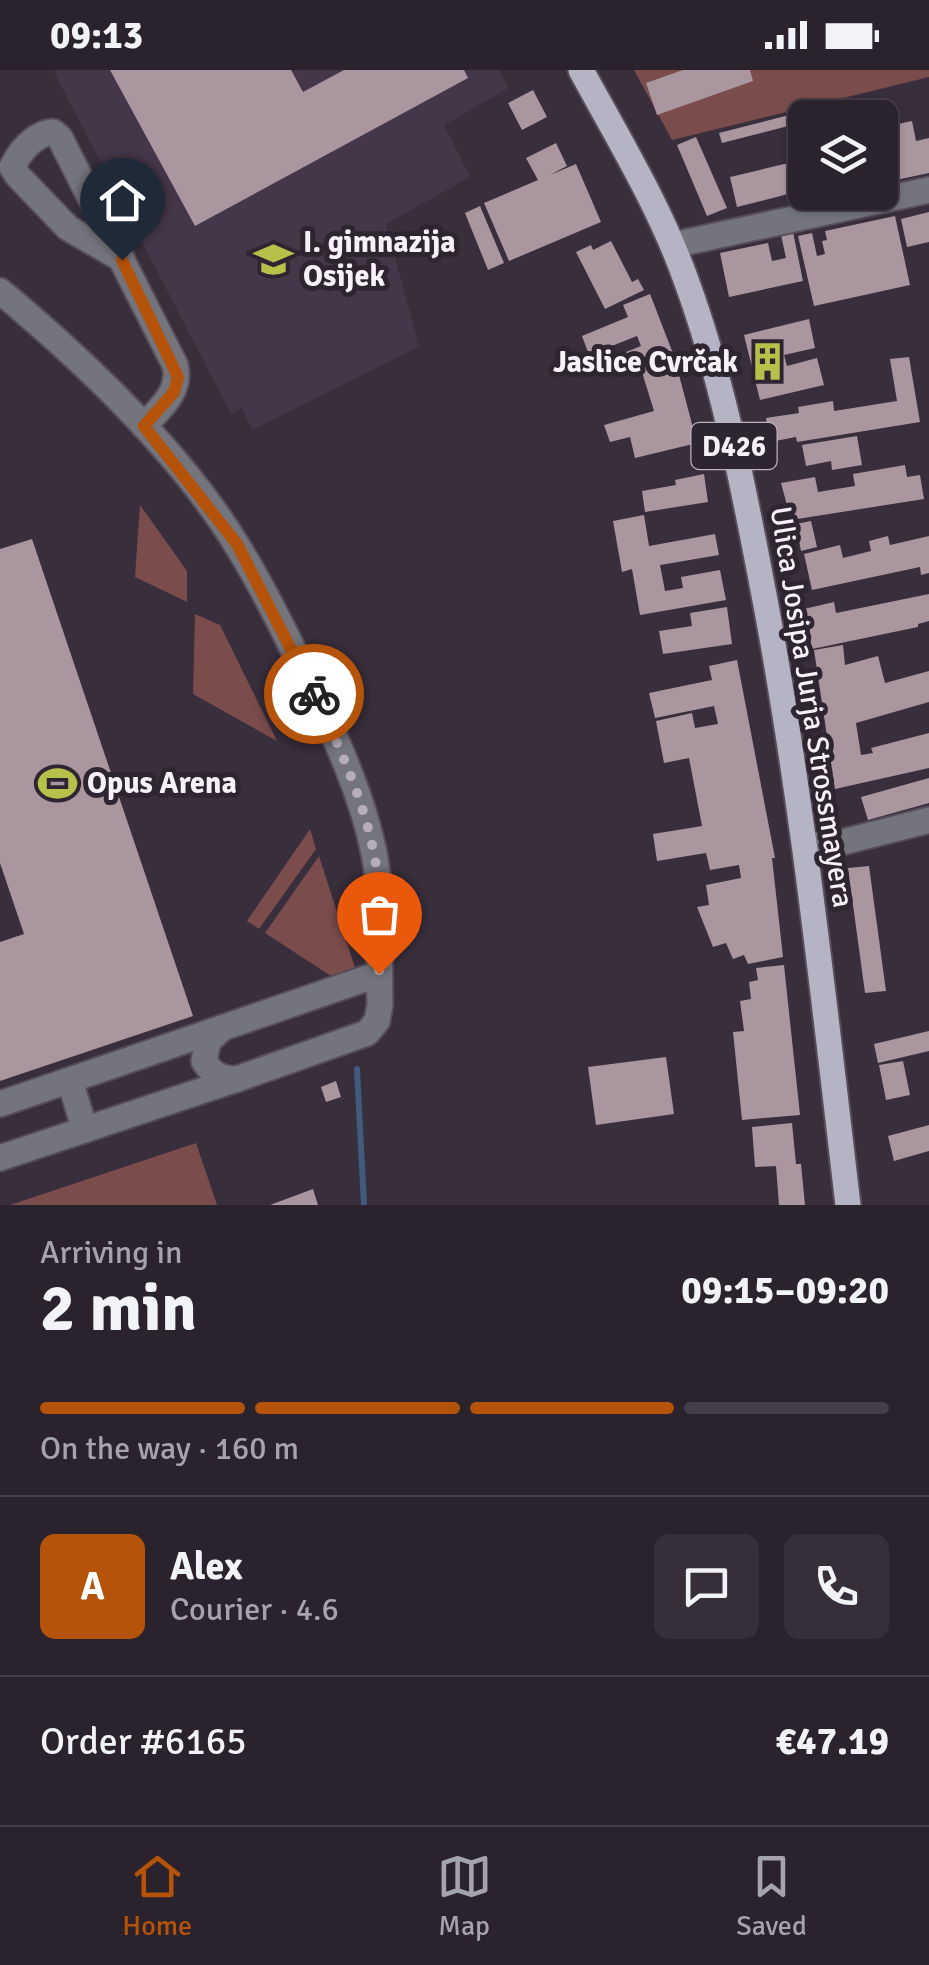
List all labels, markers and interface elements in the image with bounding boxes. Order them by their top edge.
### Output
text: 09:13 [50,12,143,59]
map controls [788,100,898,210]
button: layers [788,100,898,210]
pin [80,158,165,261]
icon: home [95,173,150,228]
place label: I. gimnazija Osijek [303,224,456,295]
school or university icon: I. gimnazija Osijek [252,238,294,280]
building icon: Jaslice Cvrčak [747,341,789,383]
place label: Jaslice Cvrčak [553,344,738,381]
road number: D426 [692,423,776,469]
street label: Ulica Josipa Jurja Strossmayera [762,504,861,910]
courier [264,644,364,744]
icon: bike [287,667,342,722]
sports icon: Opus Arena [36,762,78,804]
place label: Opus Arena [87,765,237,802]
pin [337,872,422,975]
icon: bag [352,887,407,942]
text: Arriving in [40,1233,182,1272]
text: 09:15–09:20 [681,1267,889,1314]
text: 2 min [40,1269,197,1349]
text: On the way · 160 m [40,1429,299,1468]
button: chat [654,1534,759,1639]
button: phone [784,1534,889,1639]
text: Alex [170,1543,243,1590]
text: A [80,1563,105,1610]
text: Courier · 4.6 [170,1590,339,1629]
text: Order #6165 [40,1718,247,1765]
text: €47.19 [776,1718,889,1765]
tab: Home [122,1849,192,1943]
tab: Map [437,1849,492,1943]
tab: Saved [736,1849,807,1943]

